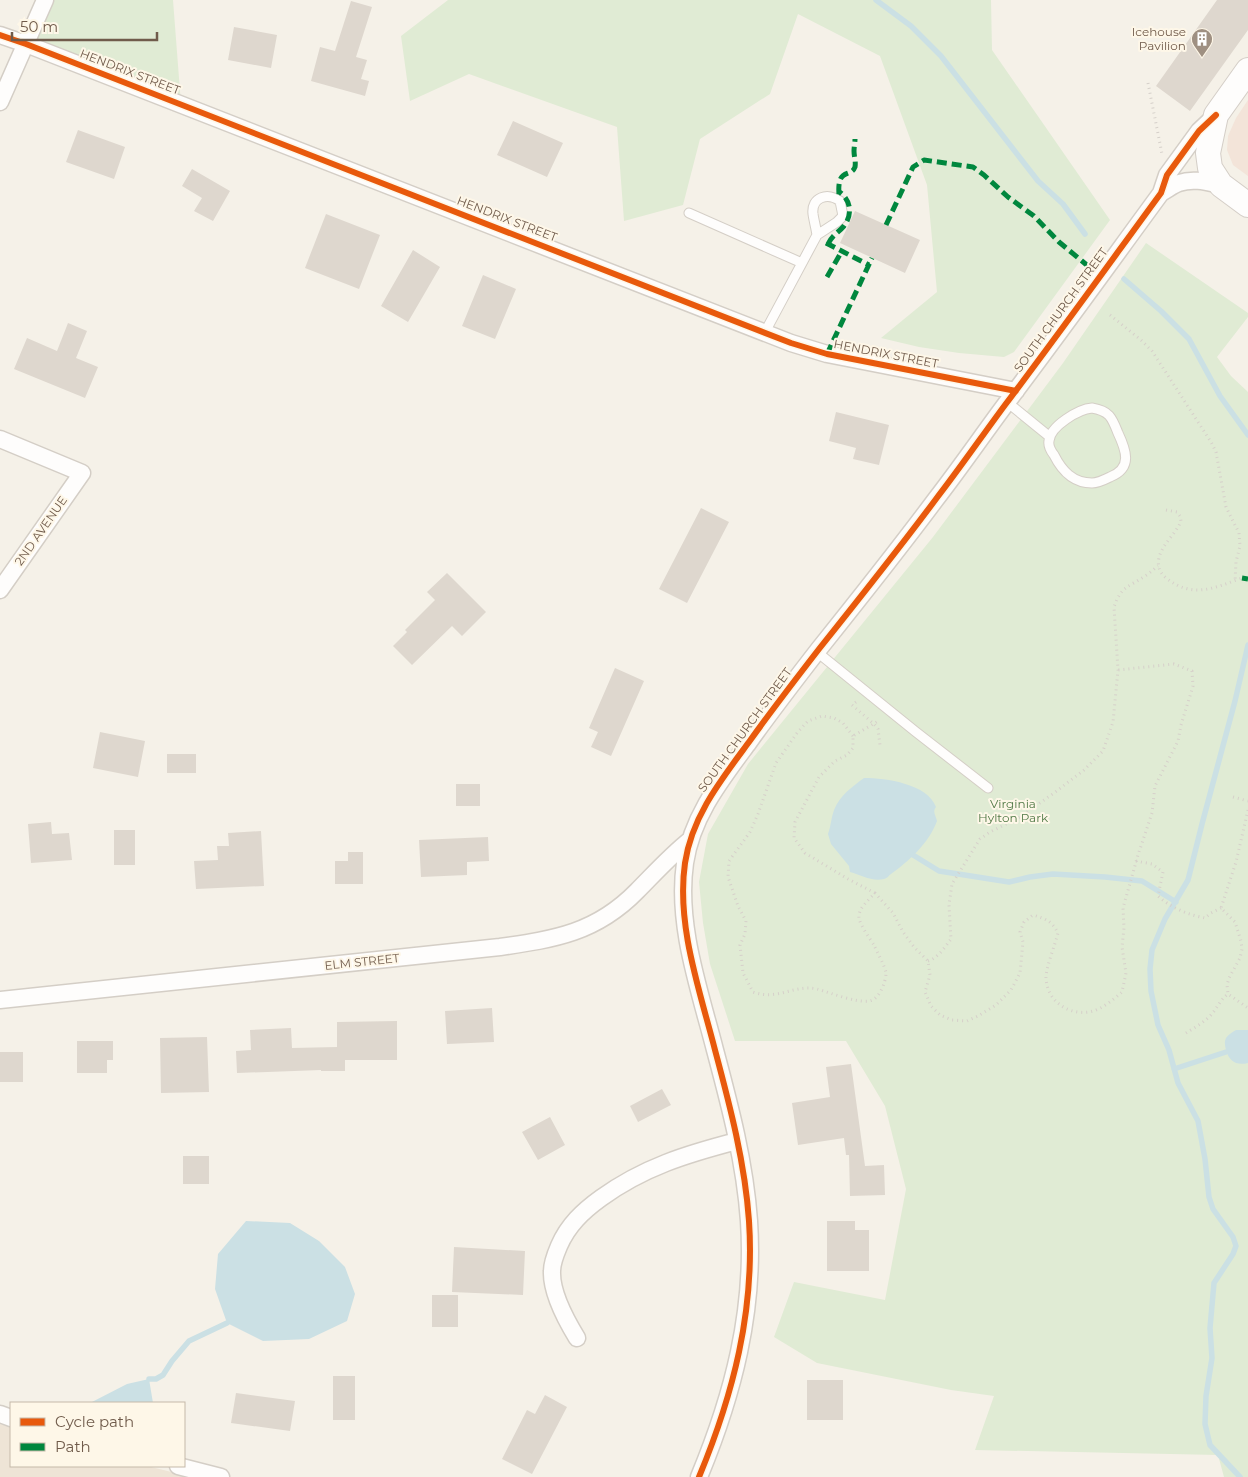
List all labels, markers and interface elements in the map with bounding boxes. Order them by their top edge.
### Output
scale bar [12,10,158,42]
text: 50 m [20,17,58,36]
place label: Icehouse Pavilion [1132,24,1186,53]
building icon: Icehouse Pavilion [1190,27,1214,58]
street label: HENDRIX STREET [78,45,183,98]
street label: HENDRIX STREET [455,192,560,245]
street label: SOUTH CHURCH STREET [1010,244,1111,375]
street label: HENDRIX STREET [832,336,940,371]
street label: 2ND AVENUE [11,493,70,568]
street label: SOUTH CHURCH STREET [694,664,795,795]
park label: Virginia Hylton Park [978,796,1049,825]
street label: ELM STREET [324,950,400,973]
legend [10,1402,185,1467]
text: Cycle path [55,1412,134,1431]
text: Path [55,1437,91,1456]

